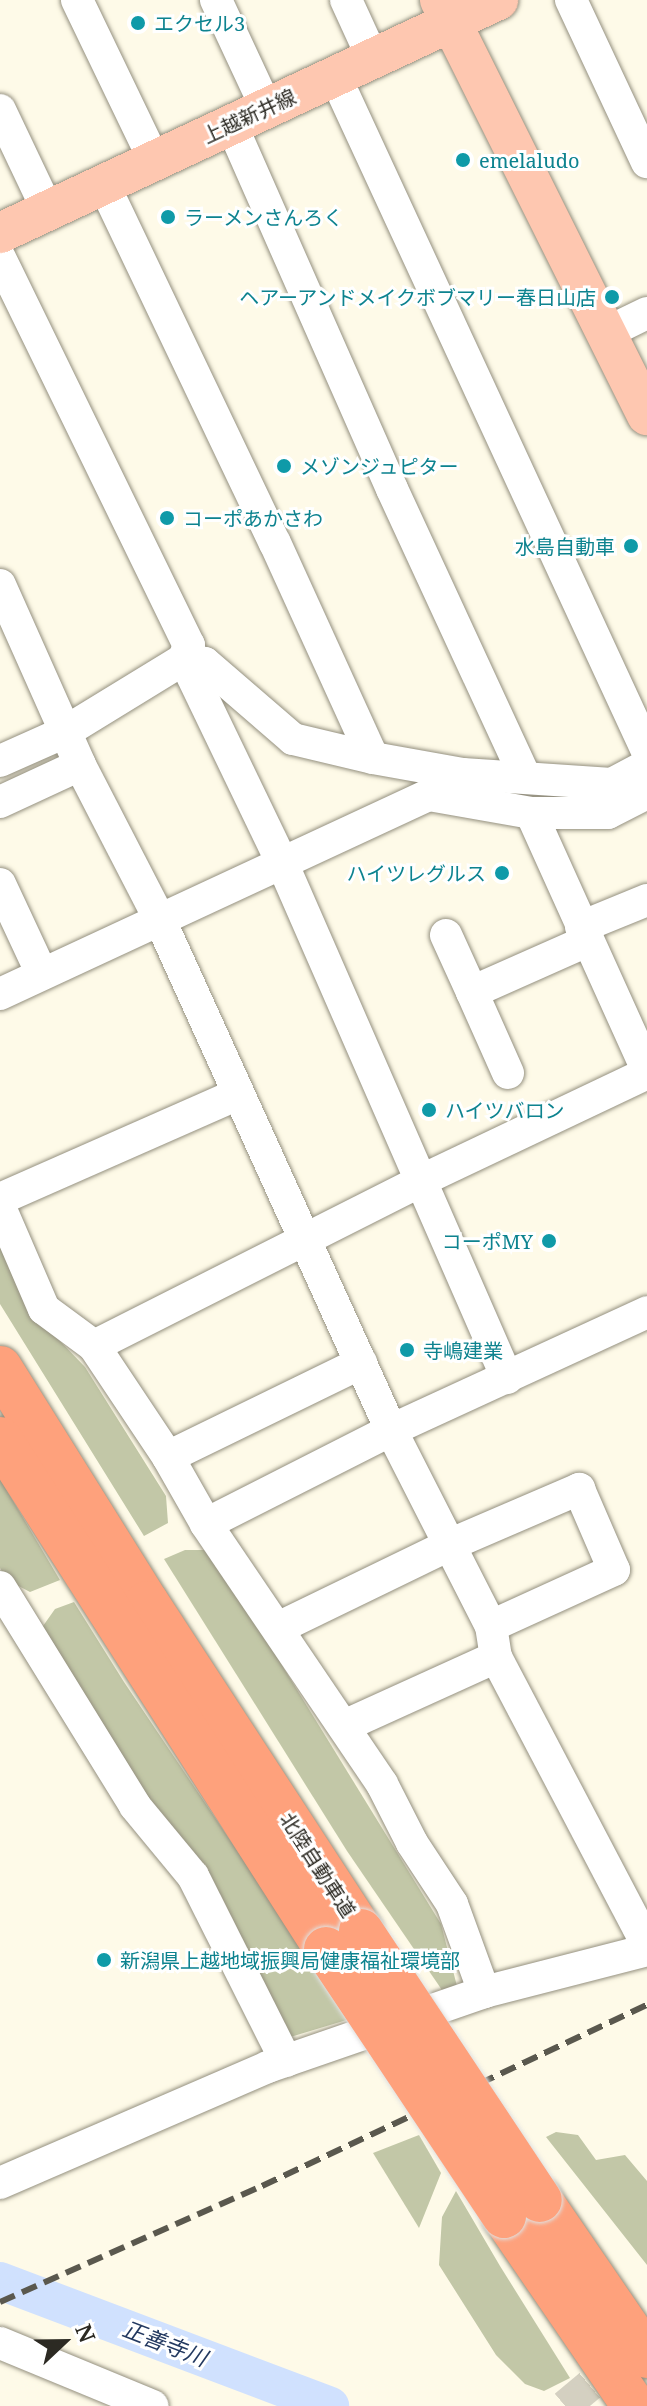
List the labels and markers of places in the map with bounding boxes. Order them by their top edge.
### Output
place label: エクセル3 [154,11,245,35]
marker: エクセル3 [129,14,147,32]
place label: emelaludo [479,148,579,172]
marker: emelaludo [454,151,472,169]
place label: ラーメンさんろく [184,205,344,229]
marker: ラーメンさんろく [159,208,177,226]
place label: ヘアーアンドメイクボブマリー春日山店 [237,285,596,309]
marker: ヘアーアンドメイクボブマリー春日山店 [603,288,621,306]
place label: メゾンジュピター [300,454,460,478]
marker: メゾンジュピター [275,457,293,475]
place label: コーポあかさわ [183,506,323,530]
marker: コーポあかさわ [158,509,176,527]
place label: 水島自動車 [515,534,615,558]
marker: 水島自動車 [622,537,640,555]
place label: ハイツレグルス [346,861,486,885]
marker: ハイツレグルス [493,864,511,882]
place label: ハイツバロン [445,1098,565,1122]
marker: ハイツバロン [420,1101,438,1119]
place label: コーポMY [442,1229,533,1253]
marker: コーポMY [540,1232,558,1250]
place label: 寺嶋建業 [423,1338,503,1362]
marker: 寺嶋建業 [398,1341,416,1359]
place label: 新潟県上越地域振興局健康福祉環境部 [120,1948,460,1972]
marker: 新潟県上越地域振興局健康福祉環境部 [95,1951,113,1969]

